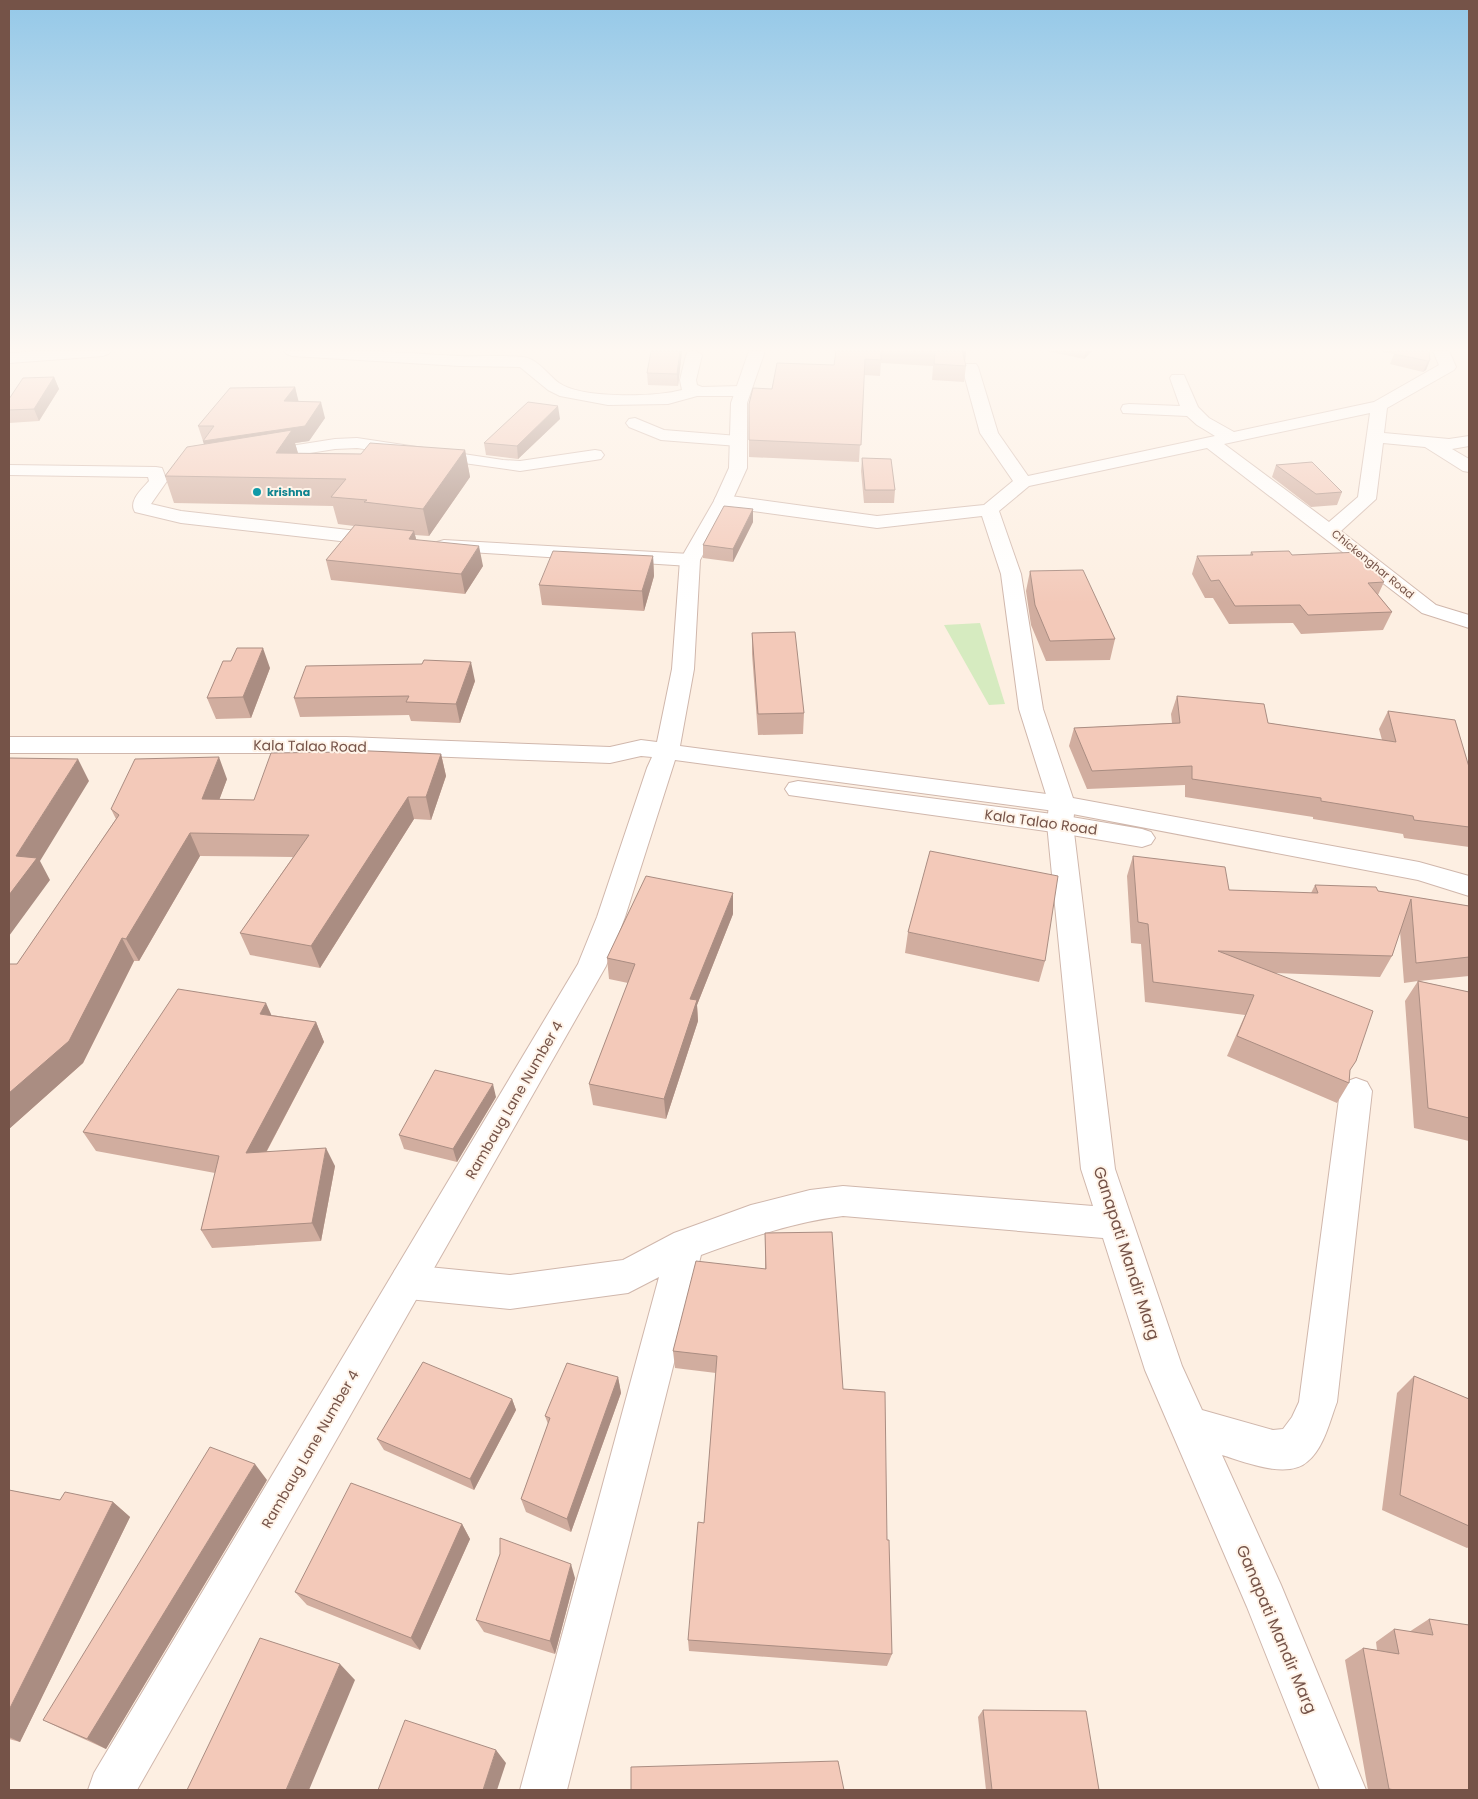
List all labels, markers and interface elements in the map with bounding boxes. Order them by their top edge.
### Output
place label: krishna [267,484,310,500]
marker: krishna [251,486,263,498]
street label: Chickenghar Road [1328,526,1418,602]
street label: Kala Talao Road [253,735,367,757]
street label: Kala Talao Road [983,804,1099,840]
street label: Rambaug Lane Number 4 [460,1017,568,1183]
street label: Ganapati Mandir Marg [1088,1163,1165,1343]
street label: Rambaug Lane Number 4 [256,1366,364,1532]
street label: Ganapati Mandir Marg [1231,1541,1323,1717]

